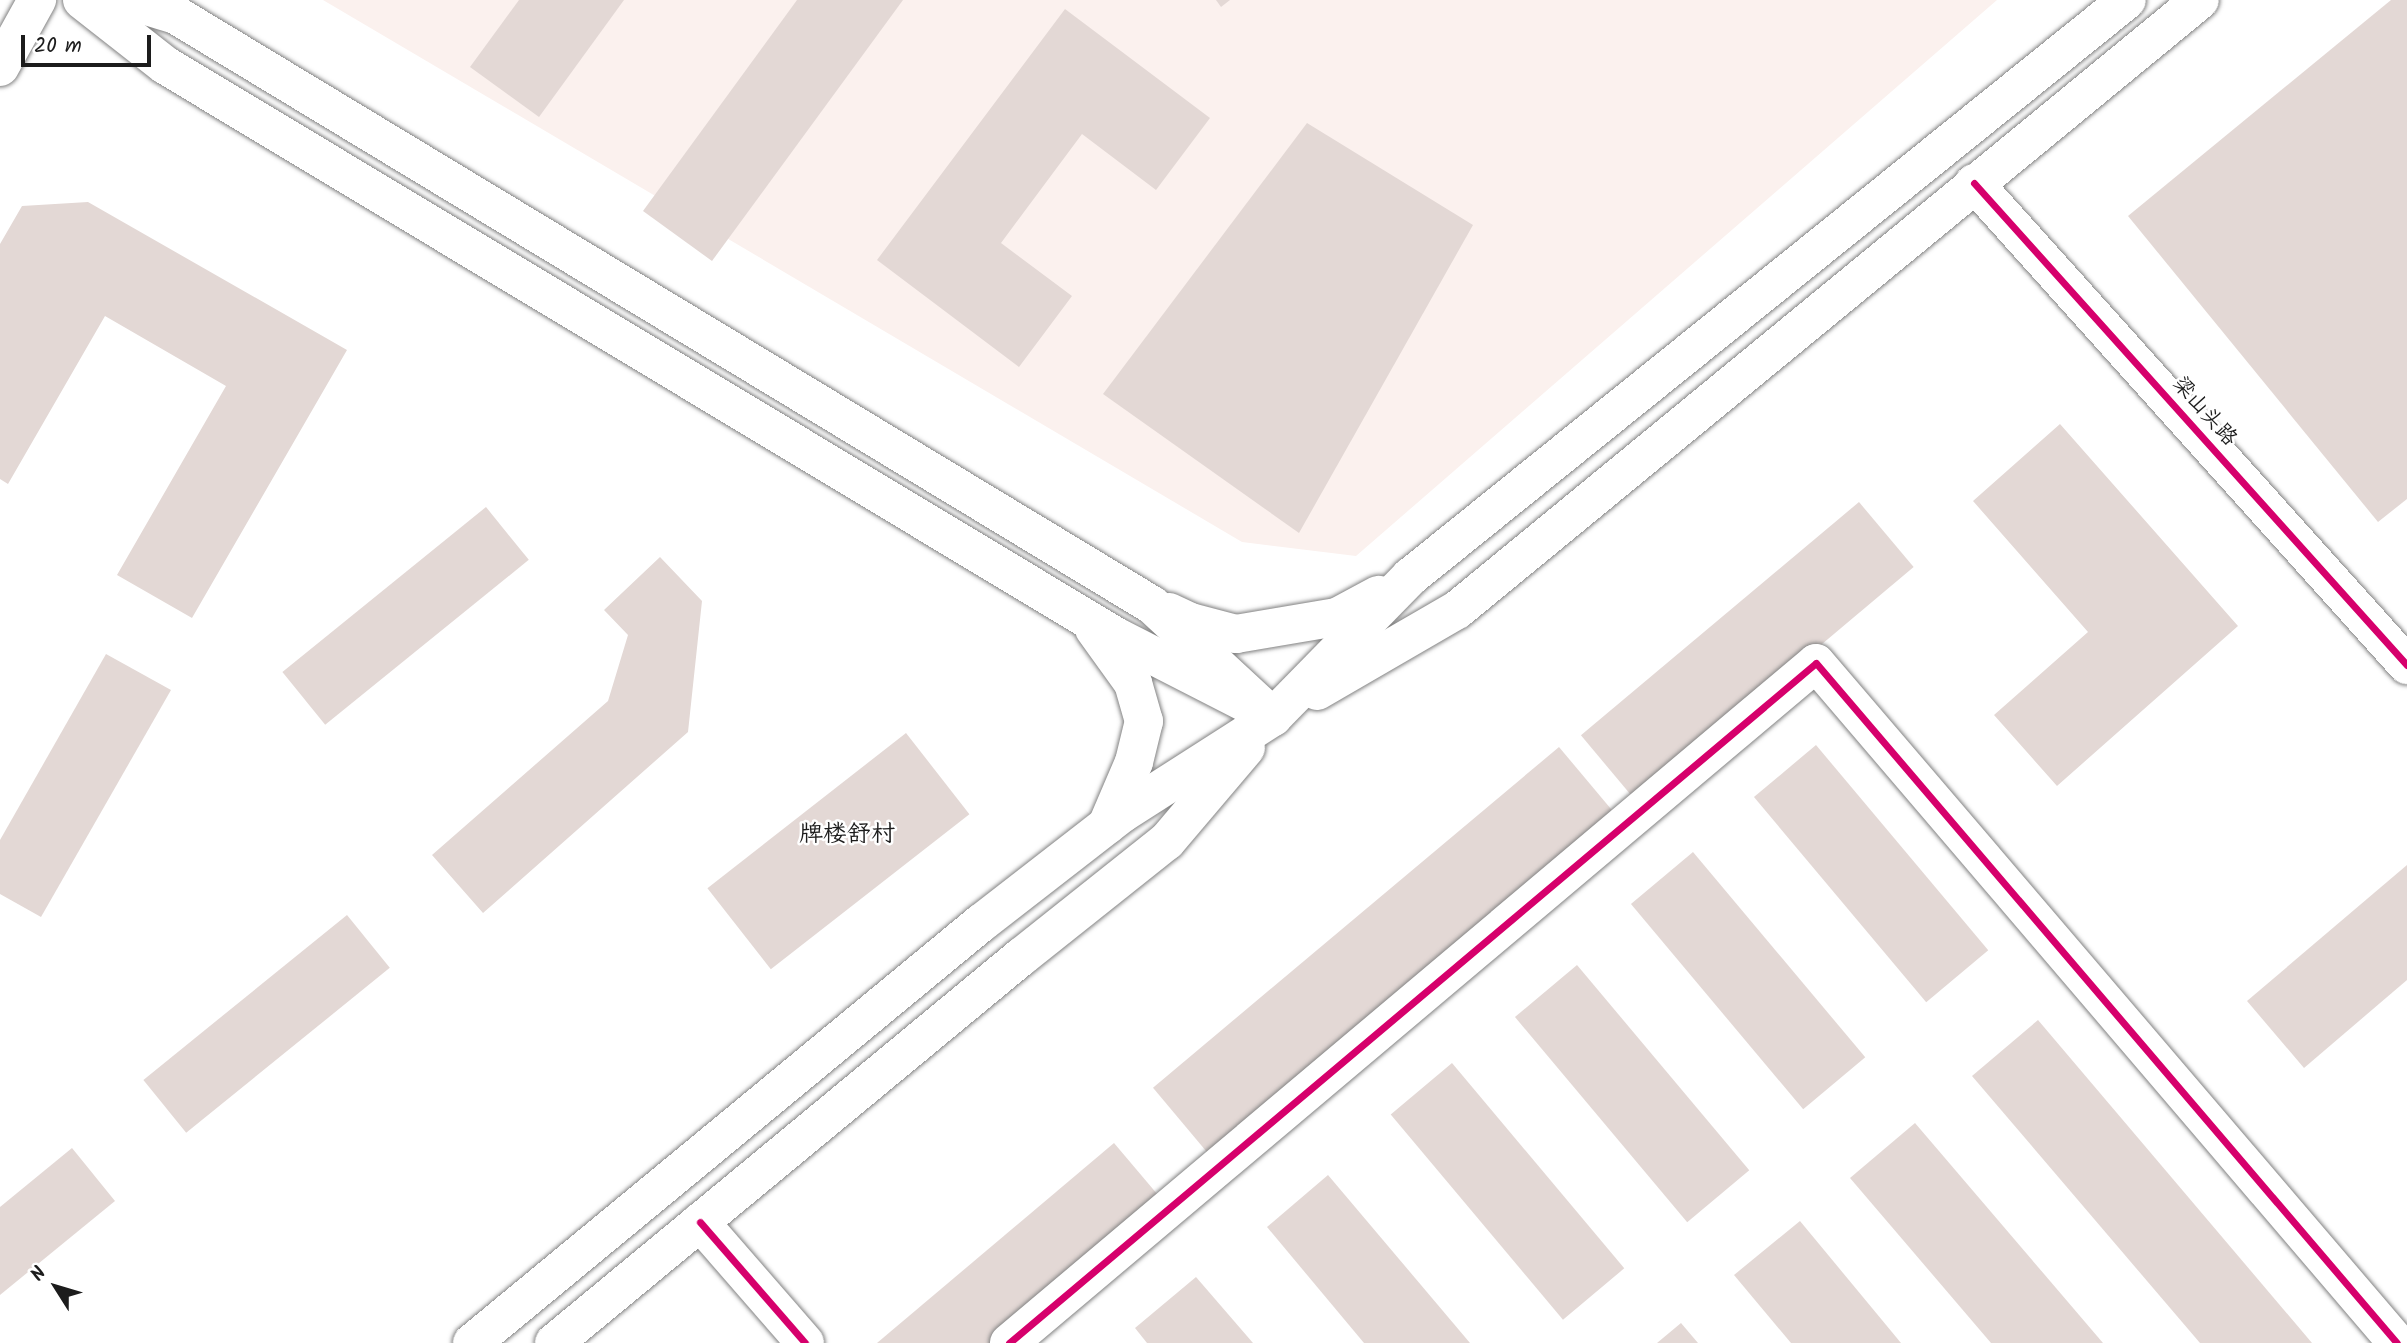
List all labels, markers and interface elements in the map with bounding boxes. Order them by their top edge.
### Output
scale bar [24,21,154,65]
text: 20 m [34,30,82,63]
street label: 梁山头路 [2167,372,2241,452]
district label: 牌楼舒村 [799,821,895,849]
north arrow [21,1252,91,1322]
text: N [24,1261,55,1288]

